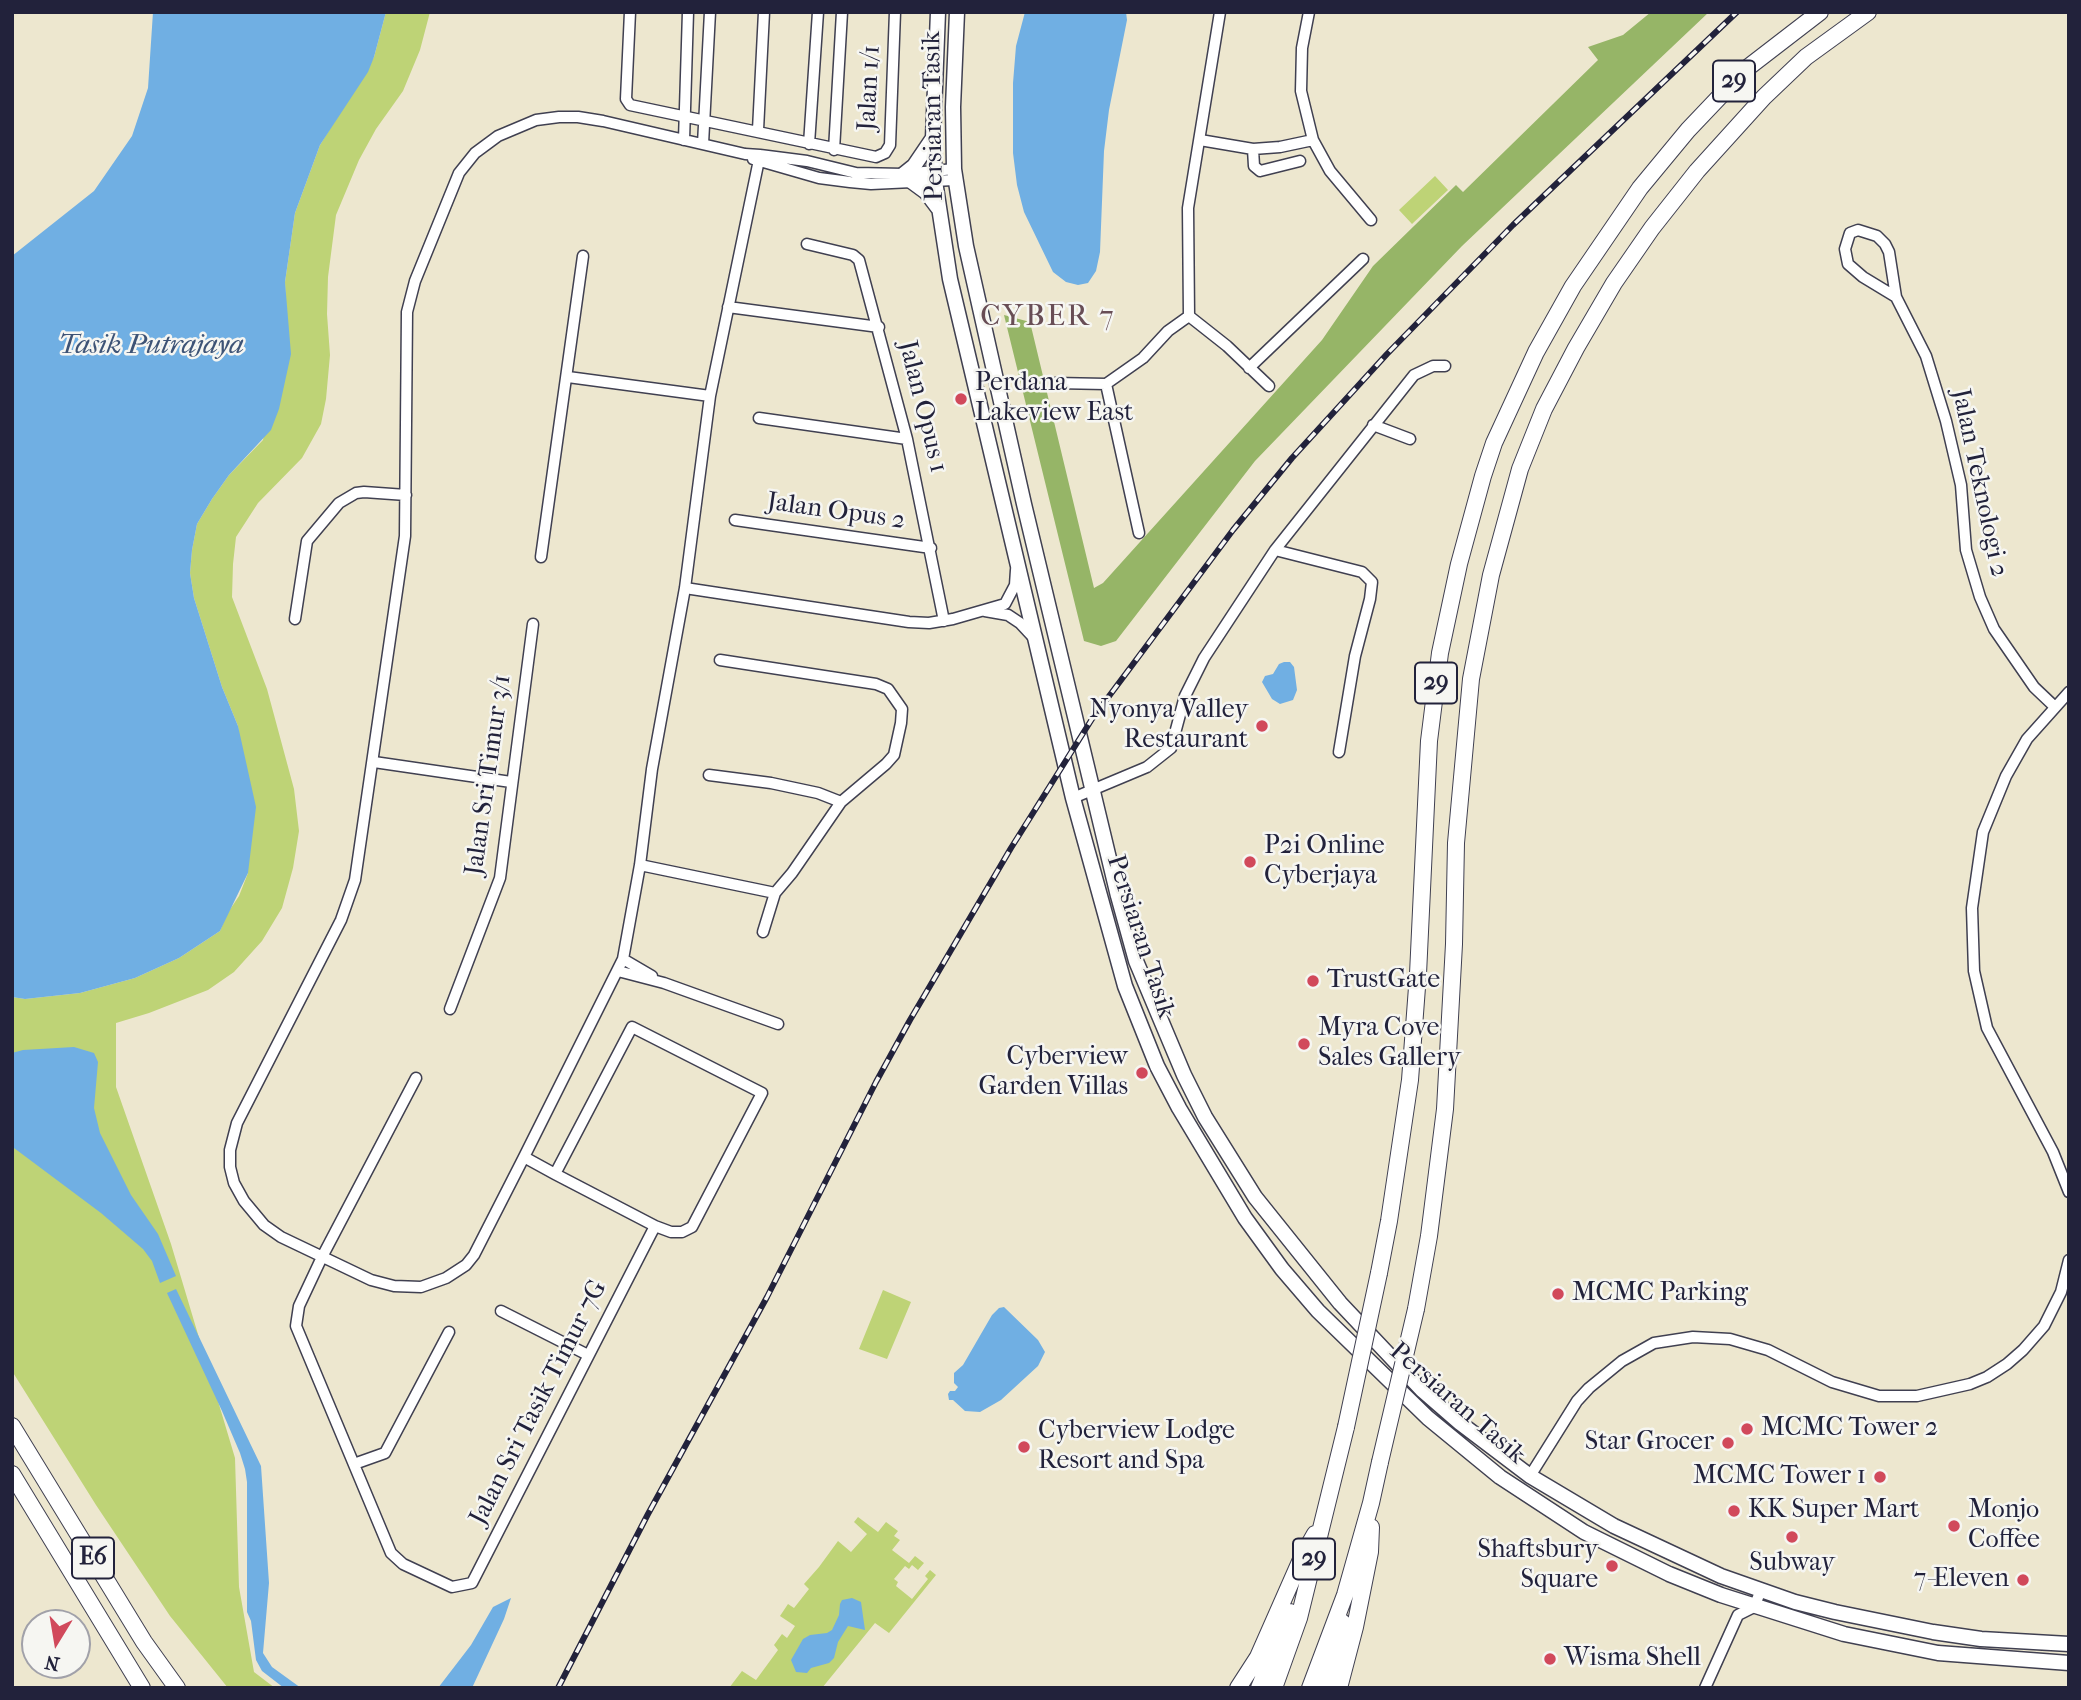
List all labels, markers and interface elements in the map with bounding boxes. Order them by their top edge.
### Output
street label: Persiaran Tasik [917,31,951,201]
street label: Jalan 1/1 [852,44,888,132]
road number: 29 [1713,60,1755,102]
district label: CYBER 7 [981,300,1115,336]
water label: Tasik Putrajaya [58,329,244,363]
street label: Jalan Opus 1 [891,338,953,476]
place label: Perdana Lakeview East [975,368,1133,430]
street label: Jalan Teknologi 2 [1944,386,2014,580]
marker: Perdana Lakeview East [953,391,969,407]
street label: Jalan Opus 2 [765,487,907,537]
road number: 29 [1415,662,1457,704]
street label: Jalan Sri Timur 3/1 [459,673,519,877]
place label: Nyonya Valley Restaurant [1089,695,1248,756]
marker: Nyonya Valley Restaurant [1254,718,1270,734]
place label: P2i Online Cyberjaya [1264,831,1385,892]
street label: Persiaran Tasik [1099,851,1181,1023]
marker: P2i Online Cyberjaya [1242,854,1258,870]
place label: TrustGate [1327,965,1440,997]
marker: TrustGate [1305,973,1321,989]
place label: Myra Cove Sales Gallery [1318,1013,1461,1074]
marker: Myra Cove Sales Gallery [1296,1036,1312,1052]
place label: Cyberview Garden Villas [979,1042,1128,1104]
marker: Cyberview Garden Villas [1134,1065,1150,1081]
street label: Jalan Sri Tasik Timur 7G [464,1275,614,1531]
place label: MCMC Parking [1572,1278,1748,1310]
marker: MCMC Parking [1550,1286,1566,1302]
street label: Persiaran Tasik [1383,1336,1531,1472]
place label: MCMC Tower 2 [1761,1413,1938,1445]
place label: Cyberview Lodge Resort and Spa [1038,1416,1235,1478]
marker: MCMC Tower 2 [1739,1421,1755,1437]
place label: Star Grocer [1585,1427,1714,1459]
marker: Star Grocer [1720,1435,1736,1451]
marker: Cyberview Lodge Resort and Spa [1016,1439,1032,1455]
place label: MCMC Tower 1 [1693,1461,1866,1493]
marker: MCMC Tower 1 [1872,1469,1888,1485]
place label: KK Super Mart [1748,1495,1919,1527]
place label: Monjo Coffee [1968,1495,2040,1556]
marker: KK Super Mart [1726,1503,1742,1519]
marker: Monjo Coffee [1946,1518,1962,1534]
marker: Subway [1784,1529,1800,1545]
place label: Shaftsbury Square [1477,1535,1598,1596]
road number: E6 [72,1538,114,1578]
road number: 29 [1293,1539,1335,1580]
place label: Subway [1749,1548,1835,1580]
marker: Shaftsbury Square [1604,1558,1620,1574]
place label: 7-Eleven [1914,1564,2009,1596]
marker: 7-Eleven [2015,1572,2031,1588]
north arrow [21,1609,91,1679]
place label: Wisma Shell [1564,1643,1701,1675]
text: N [43,1650,62,1675]
marker: Wisma Shell [1542,1651,1558,1667]

